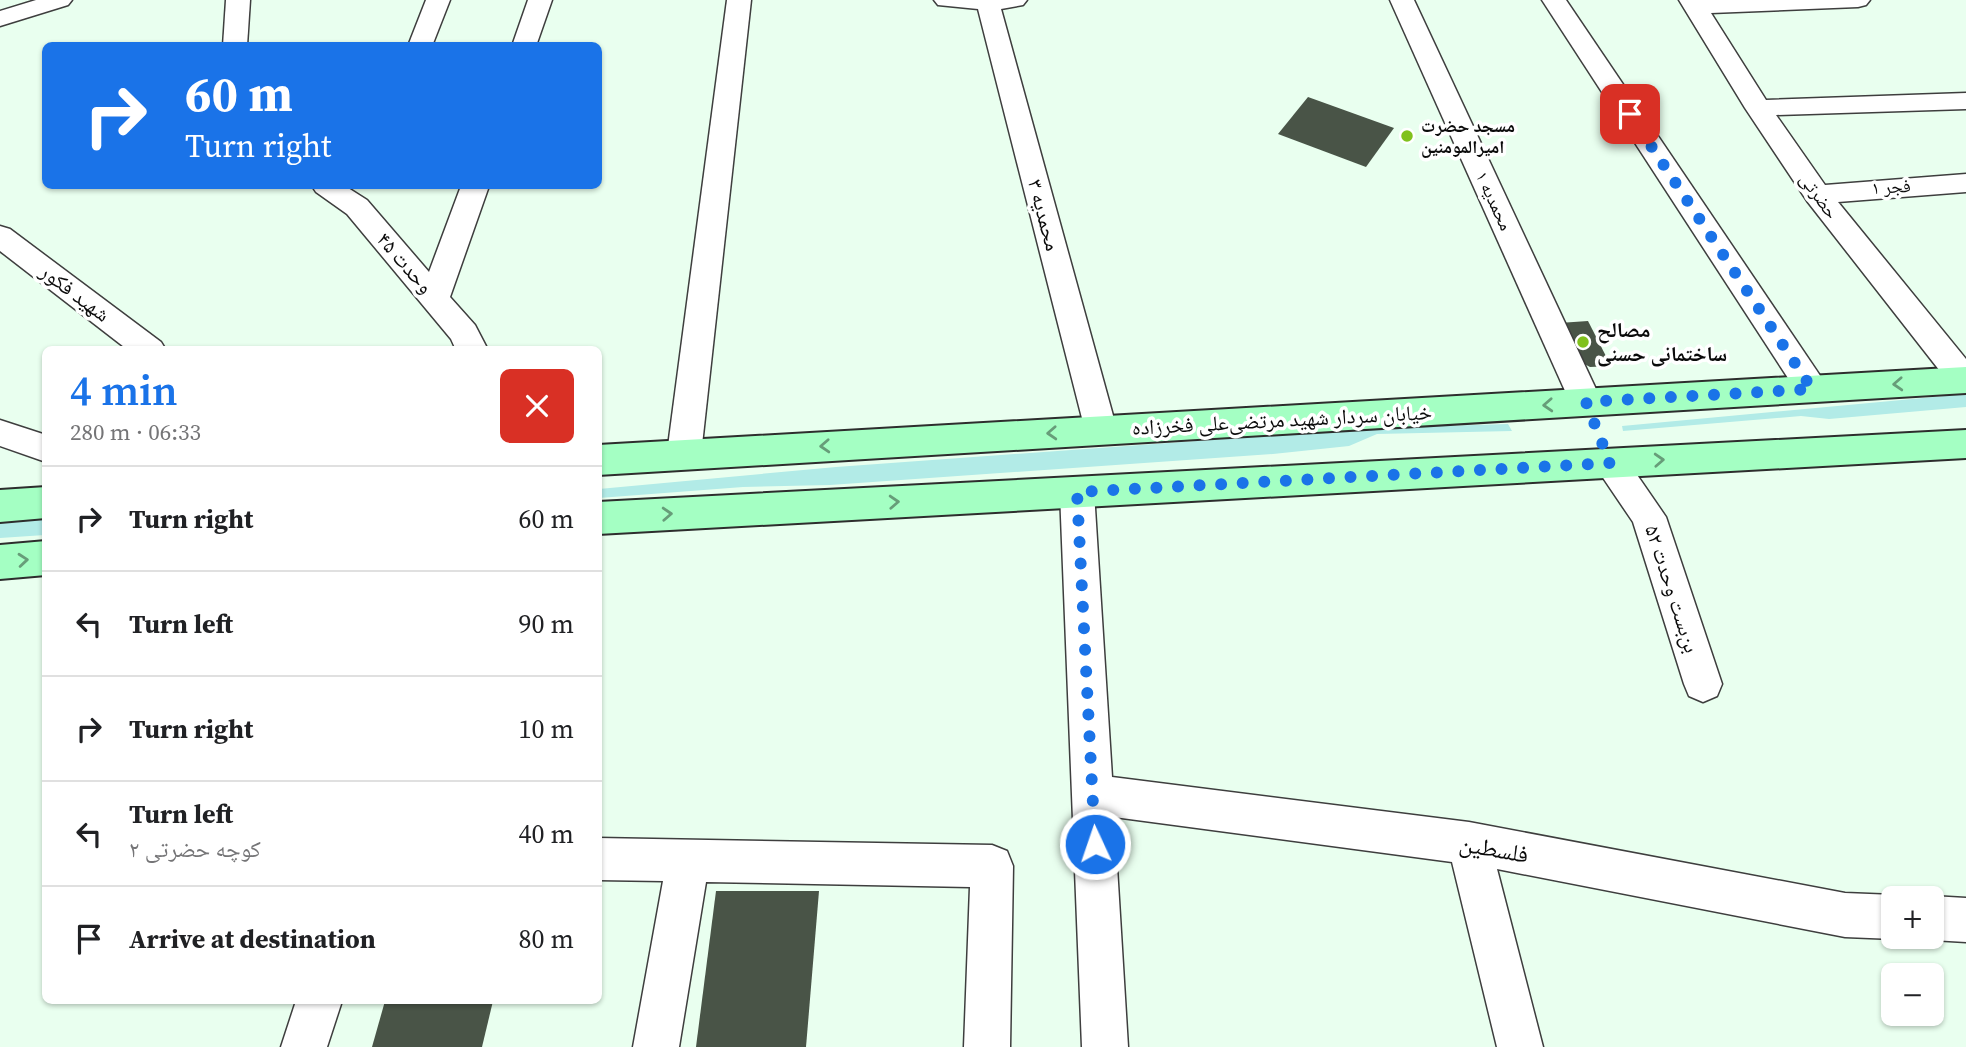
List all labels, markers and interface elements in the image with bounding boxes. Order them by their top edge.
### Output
text: 60 m [185,60,293,127]
icon: right [70,70,161,161]
pin [1600,84,1660,144]
icon: arrive [1611,95,1649,133]
place label: مسجد حضرت امیرالمومنین [1421,113,1515,159]
text: Turn right [185,124,331,168]
marker: مسجد حضرت امیرالمومنین [1399,128,1415,144]
street label: محمدیه ۱ [1470,167,1519,235]
street label: حضرتی [1794,168,1845,224]
street label: فجر ۱ [1871,173,1911,200]
street label: محمدیه ۳ [1021,176,1068,254]
street label: وحدت ۴۵ [370,226,440,300]
street label: شهید فکور [34,256,116,328]
place label: مصالح ساختمانی حسنی [1597,315,1727,368]
marker: مصالح ساختمانی حسنی [1575,334,1591,350]
text: 4 min [70,361,178,419]
button: close [500,369,574,443]
one-way arrow [1892,377,1903,392]
street label: خیابان سردار شهید مرتضی‌علی فخرزاده [1131,397,1433,442]
one-way arrow [1543,397,1554,412]
text: 280 m · 06:33 [70,416,201,448]
one-way arrow [1047,426,1058,441]
one-way arrow [819,438,830,453]
one-way arrow [1654,453,1665,468]
one-way arrow [889,494,900,509]
icon: right [70,500,108,538]
text: Turn right [129,501,253,537]
text: 60 m [519,501,574,537]
one-way arrow [661,507,672,522]
street label: بن‌بست وحدت ۵۲ [1638,521,1707,657]
one-way arrow [18,553,29,568]
icon: left [70,605,108,643]
text: Turn left [129,606,233,642]
text: 90 m [519,606,574,642]
icon: right [70,710,108,748]
text: Turn right [129,711,253,747]
text: 10 m [519,711,574,747]
text: Turn left [129,796,233,832]
position arrow [1058,807,1132,881]
icon: left [70,815,108,853]
text: 40 m [519,816,574,852]
street label: فلسطین [1457,826,1531,871]
text: کوچه حضرتی ۲ [129,833,261,865]
map controls [1881,886,1944,1026]
button: + [1881,886,1944,949]
icon: arrive [70,920,108,958]
text: Arrive at destination [129,921,376,957]
text: 80 m [519,921,574,957]
button: − [1881,963,1944,1026]

